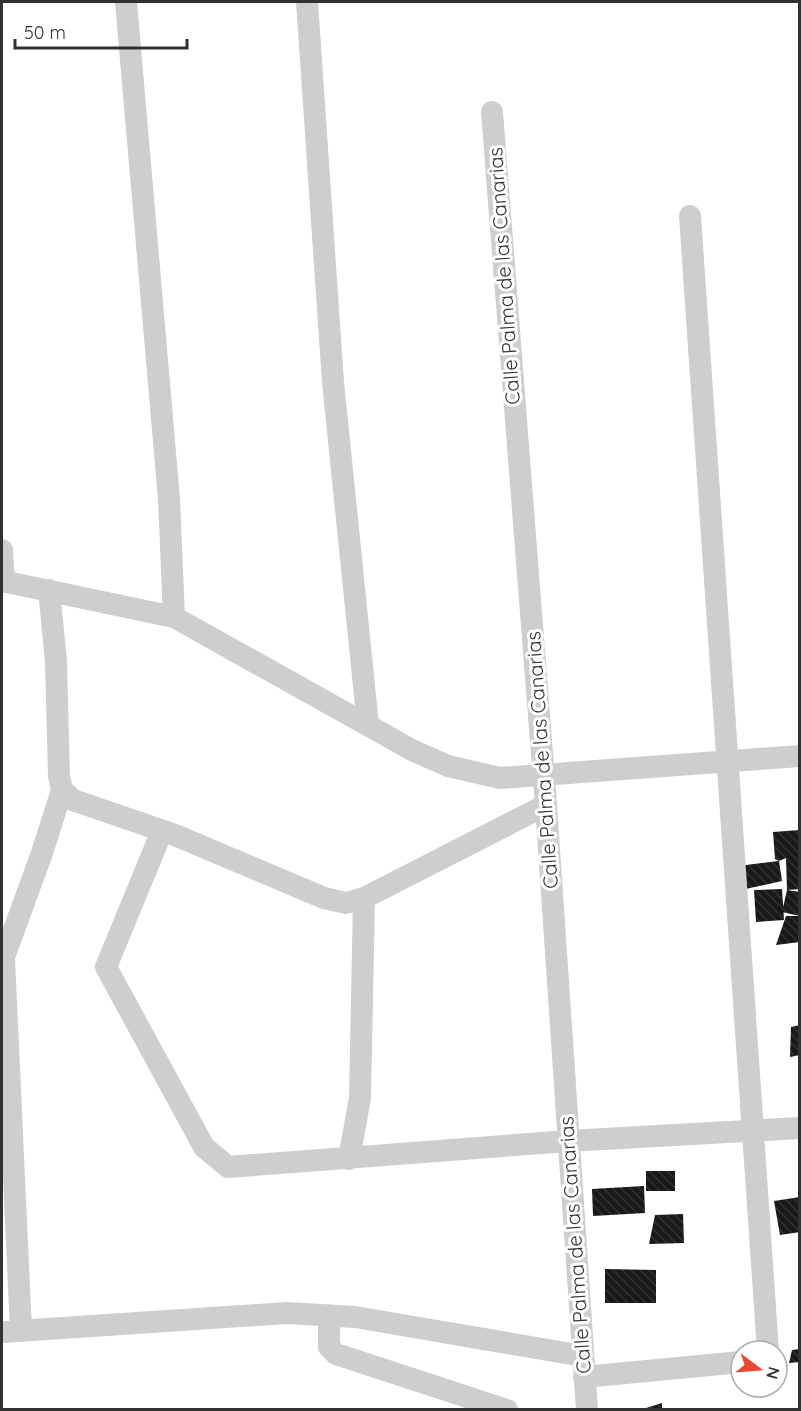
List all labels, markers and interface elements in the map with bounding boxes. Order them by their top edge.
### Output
scale bar [15,12,188,50]
text: 50 m [24,21,66,44]
street label: Calle Palma de las Canarias [482,146,525,406]
street label: Calle Palma de las Canarias [520,630,563,890]
street label: Calle Palma de las Canarias [553,1115,596,1375]
north arrow [729,1339,789,1399]
text: N [762,1365,785,1382]

